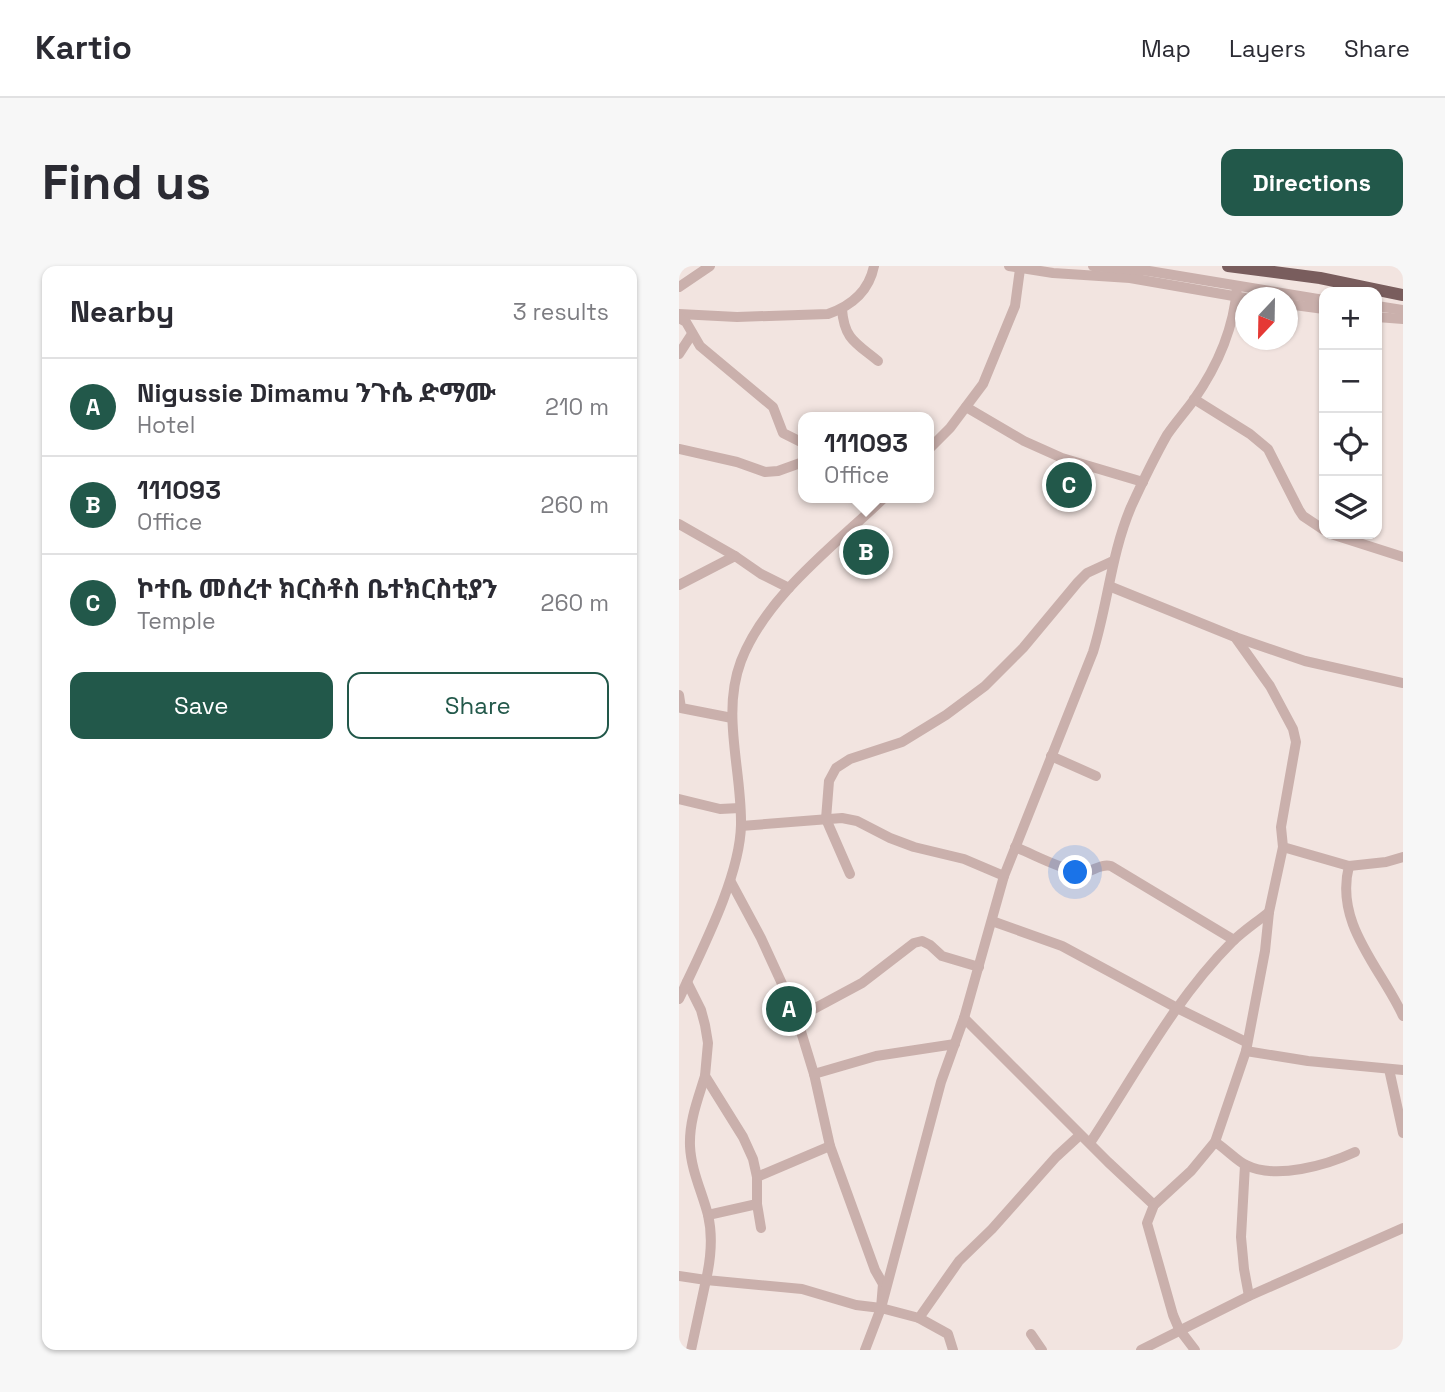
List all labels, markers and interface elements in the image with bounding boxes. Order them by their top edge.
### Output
text: Kartio [35,27,132,69]
text: Map [1141,33,1191,64]
text: Layers [1229,33,1306,64]
text: Share [1344,33,1410,64]
button: Directions [1221,149,1403,216]
text: Find us [42,151,211,213]
north arrow [1235,287,1298,350]
map controls [1319,287,1382,539]
button: + [1319,287,1382,350]
text: Nearby [70,292,174,331]
text: 3 results [513,297,609,327]
button: − [1319,350,1382,413]
text: Nigussie Dimamu ንጉሴ ድማሙ [137,376,496,410]
text: A [86,392,100,422]
text: 210 m [545,392,609,422]
text: Hotel [137,410,195,440]
popup [798,412,934,503]
button: locate [1319,413,1382,476]
text: 111093 [824,426,908,460]
pin: C [1046,459,1092,511]
text: Office [824,460,889,490]
text: 111093 [137,473,221,507]
button: layers [1319,476,1382,539]
text: B [85,490,101,520]
text: 260 m [541,490,609,520]
text: Office [137,507,202,537]
pin: B [843,526,889,578]
text: ኮተቤ መሰረተ ክርስቶስ ቤተክርስቲያን [137,572,498,606]
text: C [86,588,100,618]
text: 260 m [541,588,609,618]
text: Temple [137,606,216,636]
button: Save [70,672,333,739]
button: Share [347,672,609,739]
your location [1058,855,1092,889]
pin: A [766,983,812,1035]

